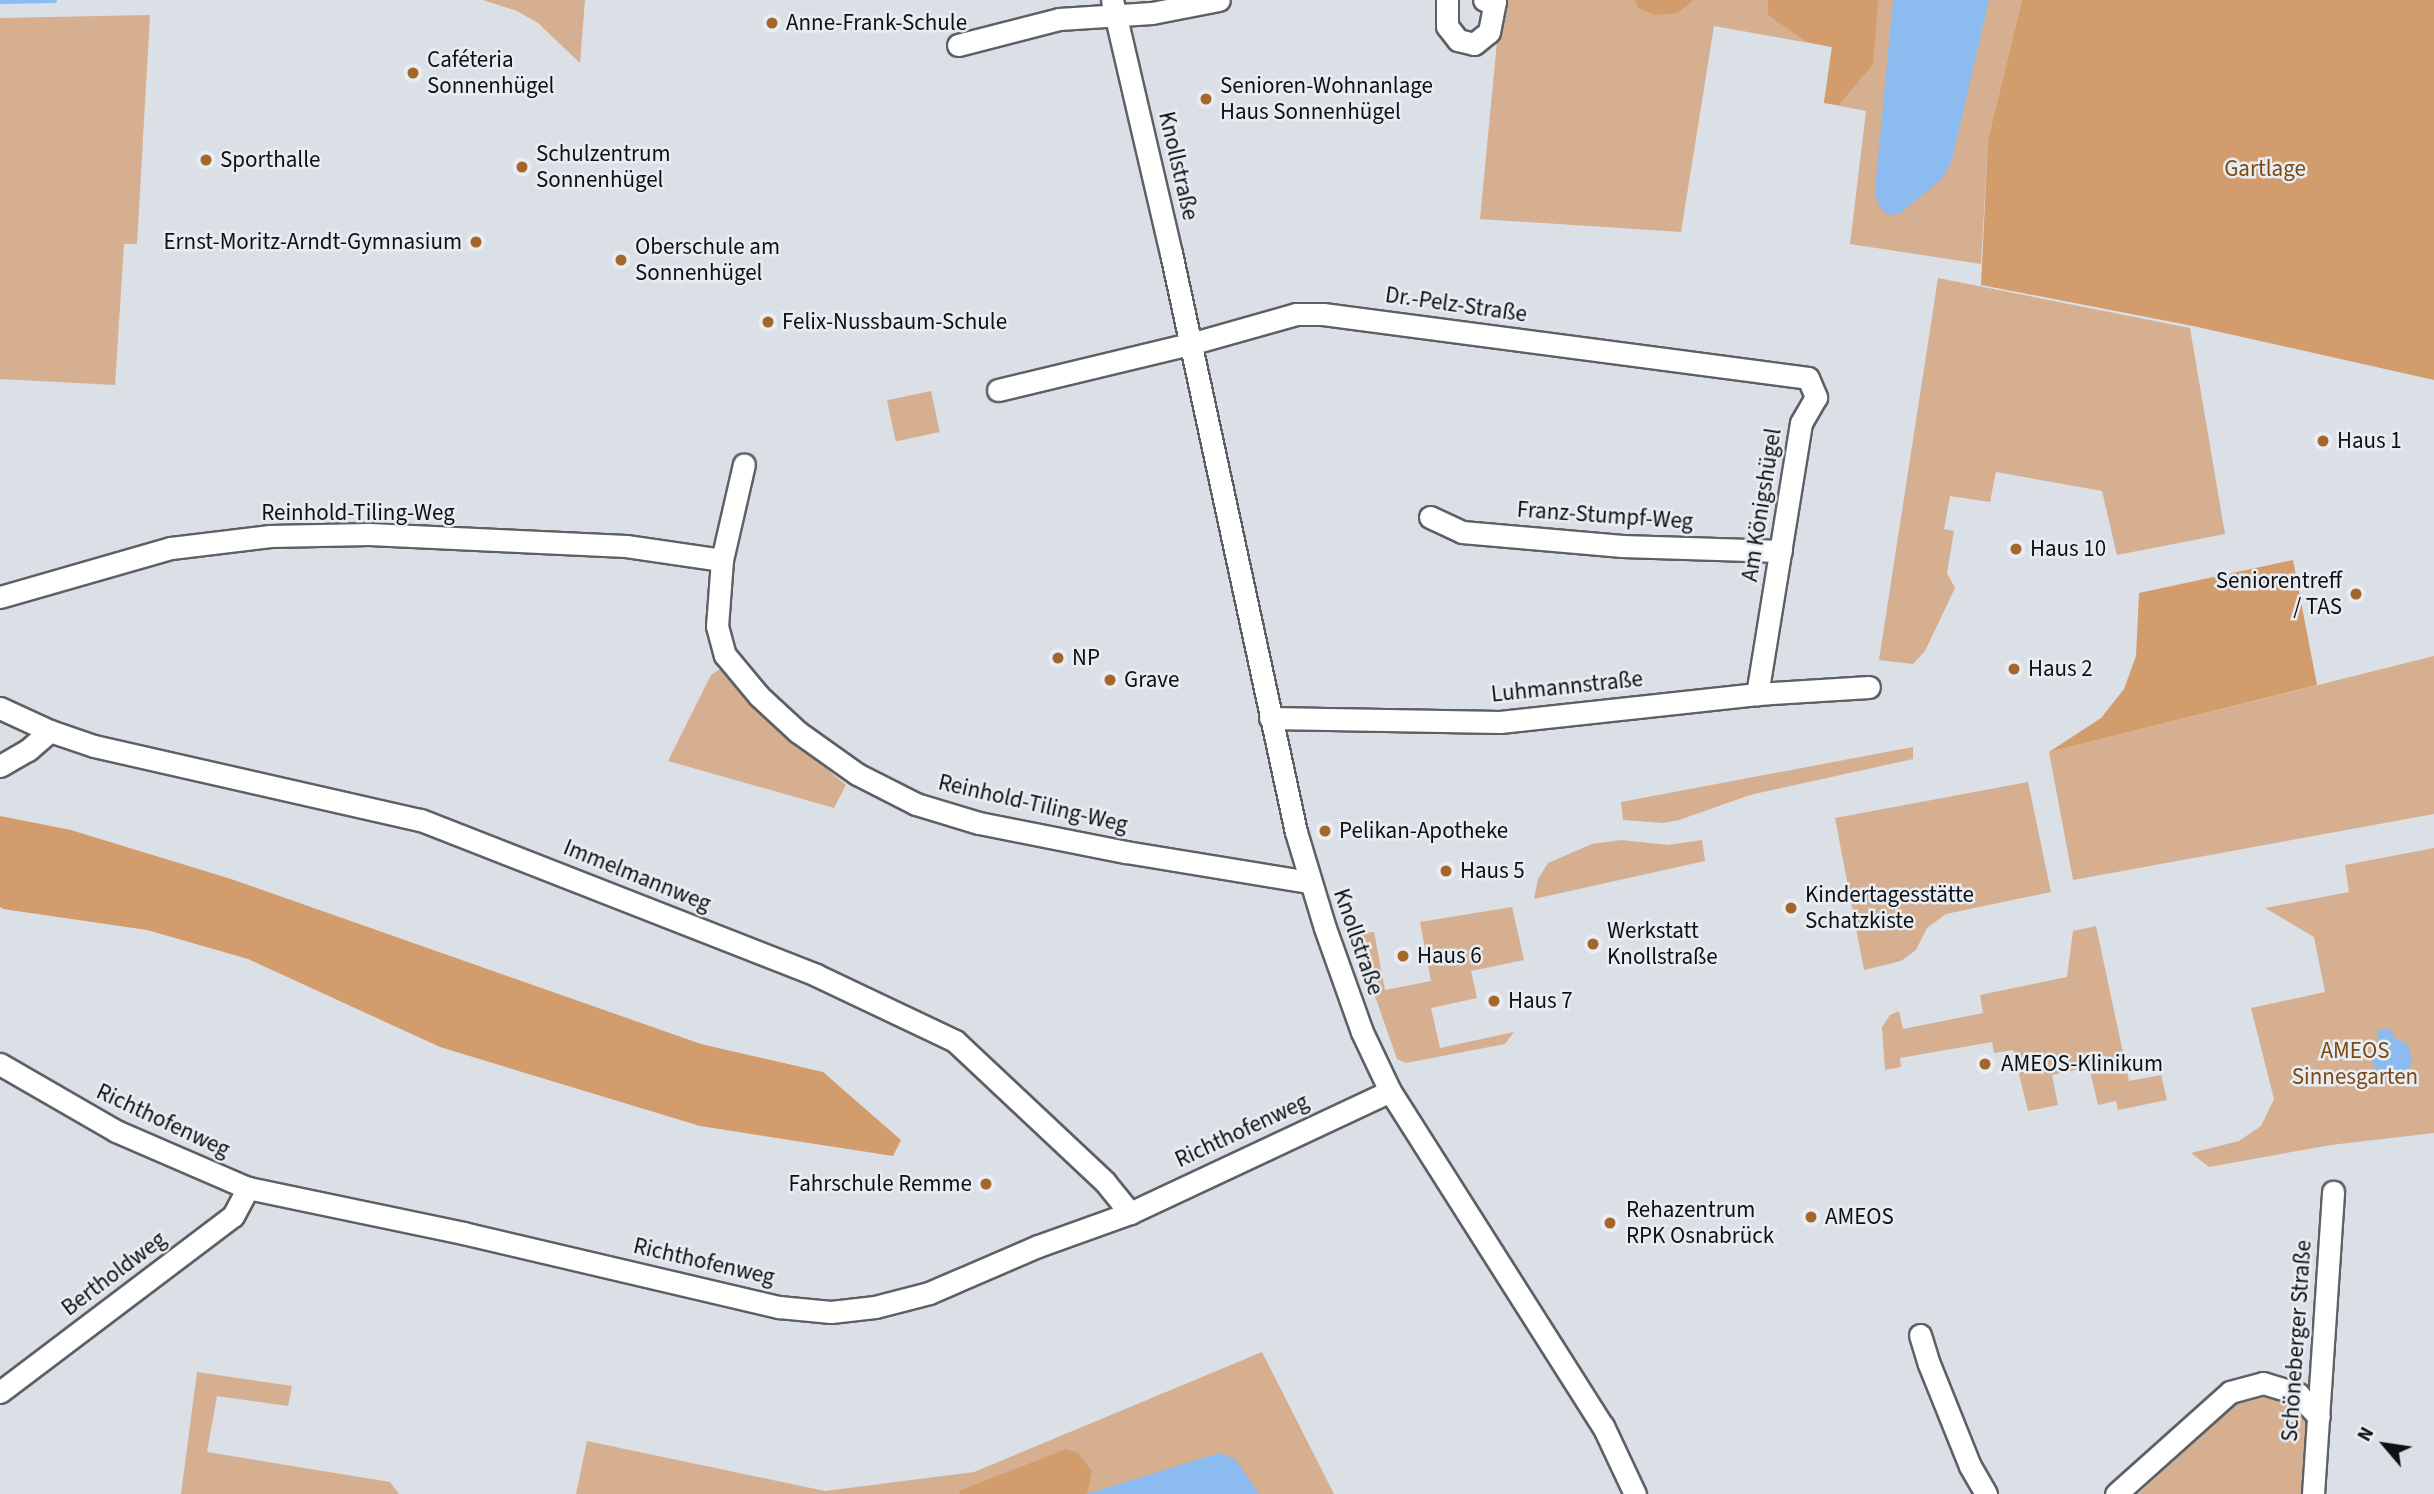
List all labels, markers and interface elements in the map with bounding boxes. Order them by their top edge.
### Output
place label: Anne-Frank-Schule [786,9,967,37]
marker: Anne-Frank-Schule [764,15,780,31]
place label: Caféteria Sonnenhügel [427,46,554,100]
marker: Caféteria Sonnenhügel [405,65,421,81]
place label: Senioren-Wohnanlage Haus Sonnenhügel [1220,72,1433,126]
marker: Senioren-Wohnanlage Haus Sonnenhügel [1198,91,1214,107]
street label: Knollstraße [1152,109,1204,223]
place label: Schulzentrum Sonnenhügel [536,140,671,194]
place label: Sporthalle [220,146,321,174]
marker: Sporthalle [198,152,214,168]
park label: Gartlage [2224,155,2306,183]
marker: Schulzentrum Sonnenhügel [514,159,530,175]
place label: Ernst-Moritz-Arndt-Gymnasium [163,228,462,256]
place label: Oberschule am Sonnenhügel [635,233,780,287]
marker: Ernst-Moritz-Arndt-Gymnasium [468,234,484,250]
marker: Oberschule am Sonnenhügel [613,252,629,268]
street label: Dr.-Pelz-Straße [1383,281,1529,329]
place label: Felix-Nussbaum-Schule [782,308,1007,336]
marker: Felix-Nussbaum-Schule [760,314,776,330]
street label: Am Königshügel [1736,426,1788,584]
place label: Haus 1 [2337,427,2402,455]
marker: Haus 1 [2315,433,2331,449]
street label: Franz-Stumpf-Weg [1516,496,1694,536]
street label: Reinhold-Tiling-Weg [261,499,455,527]
place label: Haus 10 [2030,535,2106,563]
marker: Haus 10 [2008,541,2024,557]
place label: Seniorentreff / TAS [2216,567,2342,621]
marker: Seniorentreff / TAS [2348,586,2364,602]
place label: NP [1072,644,1100,672]
marker: NP [1050,650,1066,666]
place label: Haus 2 [2028,655,2093,683]
marker: Haus 2 [2006,661,2022,677]
street label: Luhmannstraße [1490,665,1644,709]
place label: Grave [1124,666,1179,694]
marker: Grave [1102,672,1118,688]
street label: Reinhold-Tiling-Weg [936,769,1130,839]
place label: Pelikan-Apotheke [1339,817,1508,845]
marker: Pelikan-Apotheke [1317,823,1333,839]
street label: Immelmannweg [559,834,715,918]
place label: Haus 5 [1460,857,1525,885]
marker: Haus 5 [1438,863,1454,879]
place label: Kindertagesstätte Schatzkiste [1805,881,1974,935]
street label: Knollstraße [1327,885,1389,999]
marker: Kindertagesstätte Schatzkiste [1783,900,1799,916]
place label: Werkstatt Knollstraße [1607,917,1718,971]
marker: Werkstatt Knollstraße [1585,936,1601,952]
place label: Haus 6 [1417,942,1482,970]
marker: Haus 6 [1395,948,1411,964]
place label: Haus 7 [1508,987,1573,1015]
marker: Haus 7 [1486,993,1502,1009]
park label: AMEOS Sinnesgarten [2292,1037,2418,1091]
place label: AMEOS-Klinikum [2001,1050,2163,1078]
marker: AMEOS-Klinikum [1975,1054,1995,1074]
street label: Richthofenweg [92,1078,234,1164]
street label: Richthofenweg [1171,1088,1313,1174]
place label: Fahrschule Remme [789,1170,972,1198]
marker: Fahrschule Remme [978,1176,994,1192]
place label: Rehazentrum RPK Osnabrück [1626,1196,1774,1250]
place label: AMEOS [1825,1203,1894,1231]
marker: AMEOS [1803,1209,1819,1225]
marker: Rehazentrum RPK Osnabrück [1600,1213,1620,1233]
street label: Bertholdweg [56,1226,172,1322]
street label: Richthofenweg [631,1232,777,1292]
street label: Schöneberger Straße [2276,1239,2318,1443]
north arrow [2350,1410,2420,1480]
text: N [2351,1423,2381,1447]

